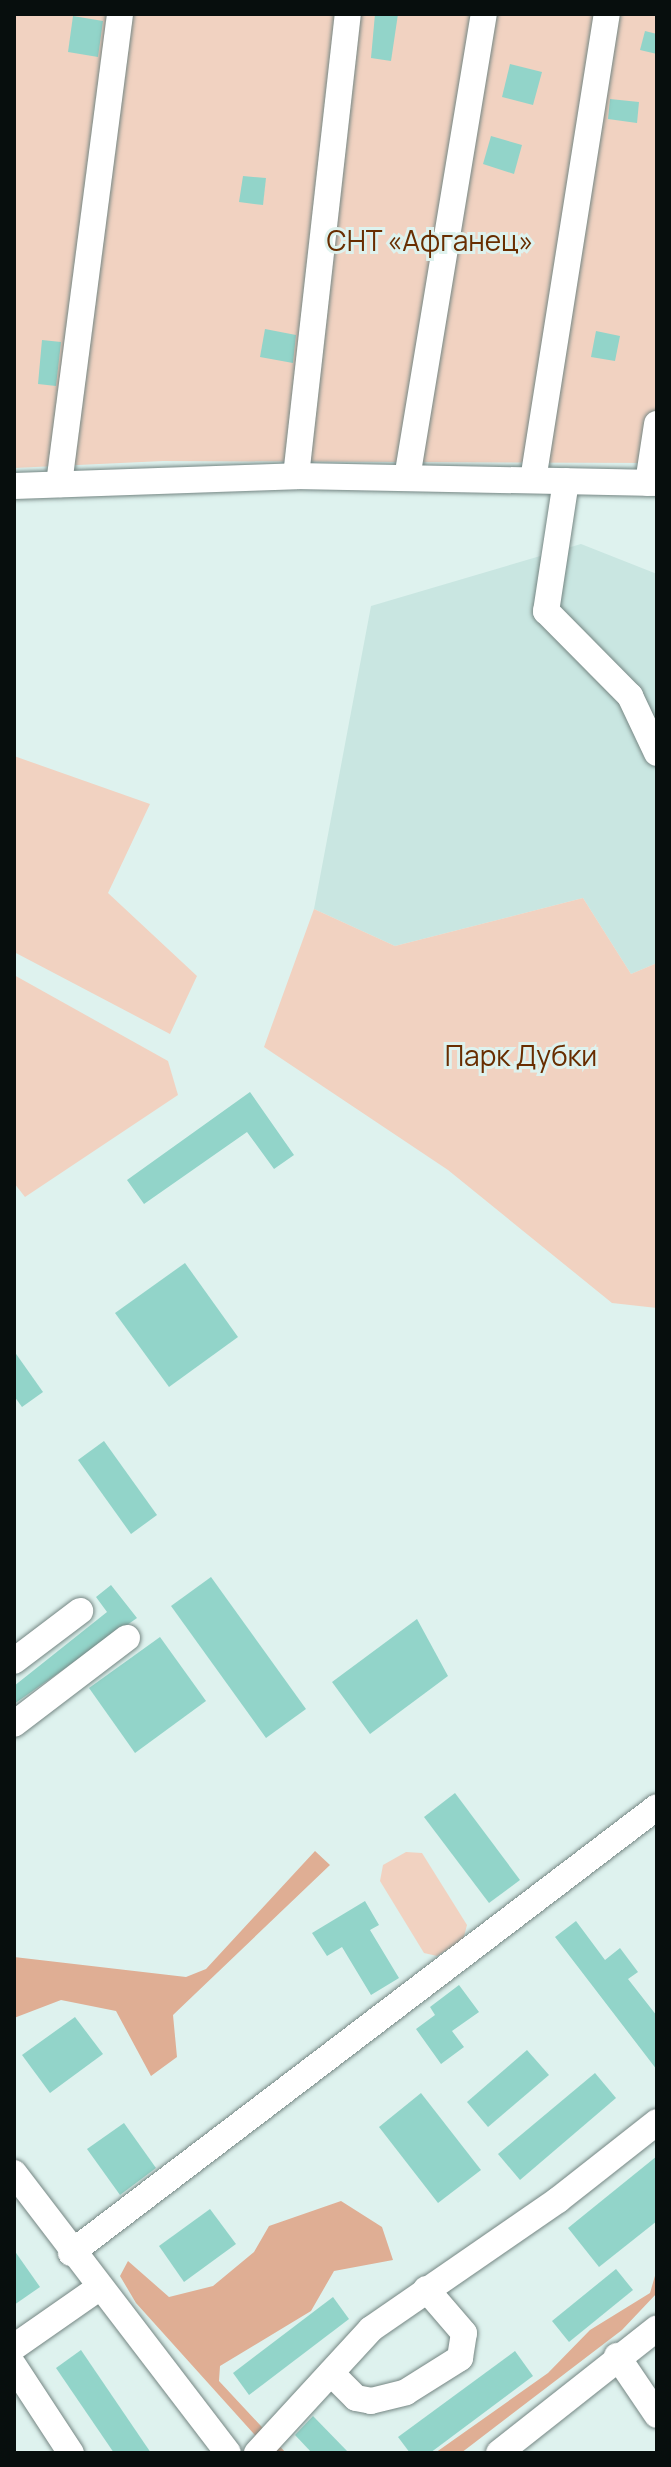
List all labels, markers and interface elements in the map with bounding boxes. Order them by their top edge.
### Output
park label: СНТ «Афганец» [326,223,534,257]
park label: Парк Дубки [445,1038,597,1072]

